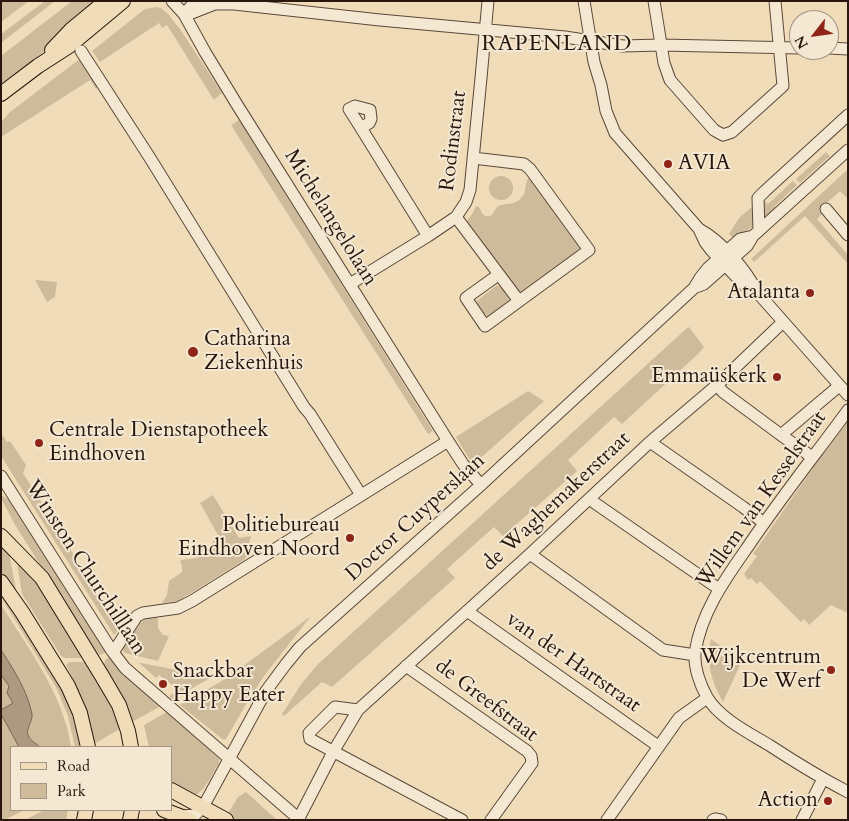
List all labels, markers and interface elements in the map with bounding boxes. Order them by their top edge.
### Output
north arrow [789,10,839,60]
district label: RAPENLAND [480,32,634,58]
text: N [790,32,813,52]
street label: Rodinstraat [435,89,473,193]
street label: Michelangelolaan [278,145,382,291]
place label: AVIA [678,151,730,177]
marker: AVIA [662,158,674,170]
place label: Atalanta [727,280,800,306]
marker: Atalanta [804,287,816,299]
place label: Catharina Ziekenhuis [204,327,303,377]
marker: Catharina Ziekenhuis [186,345,200,359]
place label: Emmaüskerk [651,364,767,390]
marker: Emmaüskerk [771,371,783,383]
street label: Willem van Kesselstraat [691,407,833,593]
place label: Centrale Dienstapotheek Eindhoven [49,418,269,468]
street label: de Waghemakerstraat [478,427,636,577]
marker: Centrale Dienstapotheek Eindhoven [33,437,45,449]
street label: Doctor Cuyperslaan [341,449,491,587]
street label: Winston Churchilllaan [19,476,151,660]
place label: Politiebureau Eindhoven Noord [178,513,340,563]
marker: Politiebureau Eindhoven Noord [344,532,356,544]
street label: van der Hartstraat [501,607,645,719]
place label: Wijkcentrum De Werf [700,645,821,695]
street label: de Greefstraat [430,654,542,748]
place label: Snackbar Happy Eater [173,659,285,709]
marker: Wijkcentrum De Werf [825,664,837,676]
marker: Snackbar Happy Eater [157,678,169,690]
legend [10,746,172,811]
text: Road [57,756,90,776]
text: Park [57,781,86,801]
place label: Action [758,788,818,814]
marker: Action [822,795,834,807]

